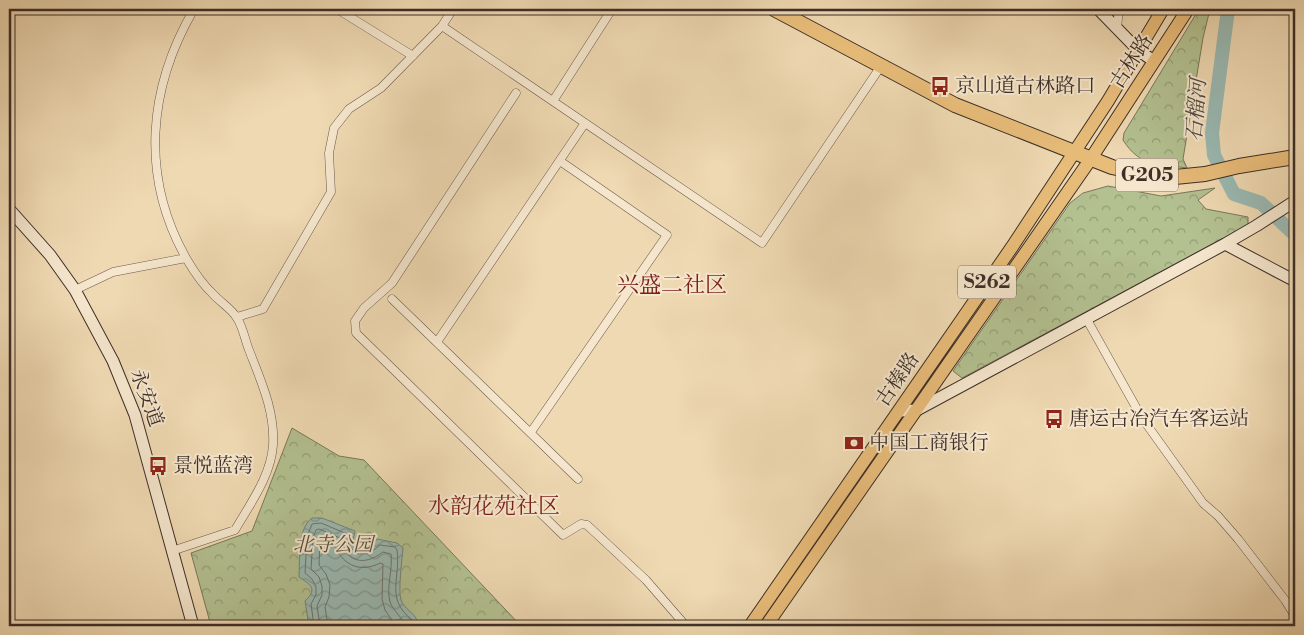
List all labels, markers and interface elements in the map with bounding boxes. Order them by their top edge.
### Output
street label: 古林路 [1105,30,1159,94]
place label: 京山道古林路口 [955,74,1095,99]
water label: 石榴河 [1182,74,1212,142]
bus stop icon: 京山道古林路口 [929,75,951,97]
road number: G205 [1116,158,1178,192]
road number: S262 [958,266,1016,298]
district label: 兴盛二社区 [617,272,727,299]
street label: 古榛路 [871,348,925,412]
street label: 永安道 [124,366,168,430]
place label: 唐运古冶汽车客运站 [1069,407,1249,432]
bus stop icon: 唐运古冶汽车客运站 [1043,408,1065,430]
place label: 中国工商银行 [869,431,989,456]
bank icon: 中国工商银行 [843,432,865,454]
place label: 景悦蓝湾 [173,454,253,479]
bus stop icon: 景悦蓝湾 [147,455,169,477]
district label: 水韵花苑社区 [428,493,560,520]
park label: 北寺公园 [293,533,376,558]

